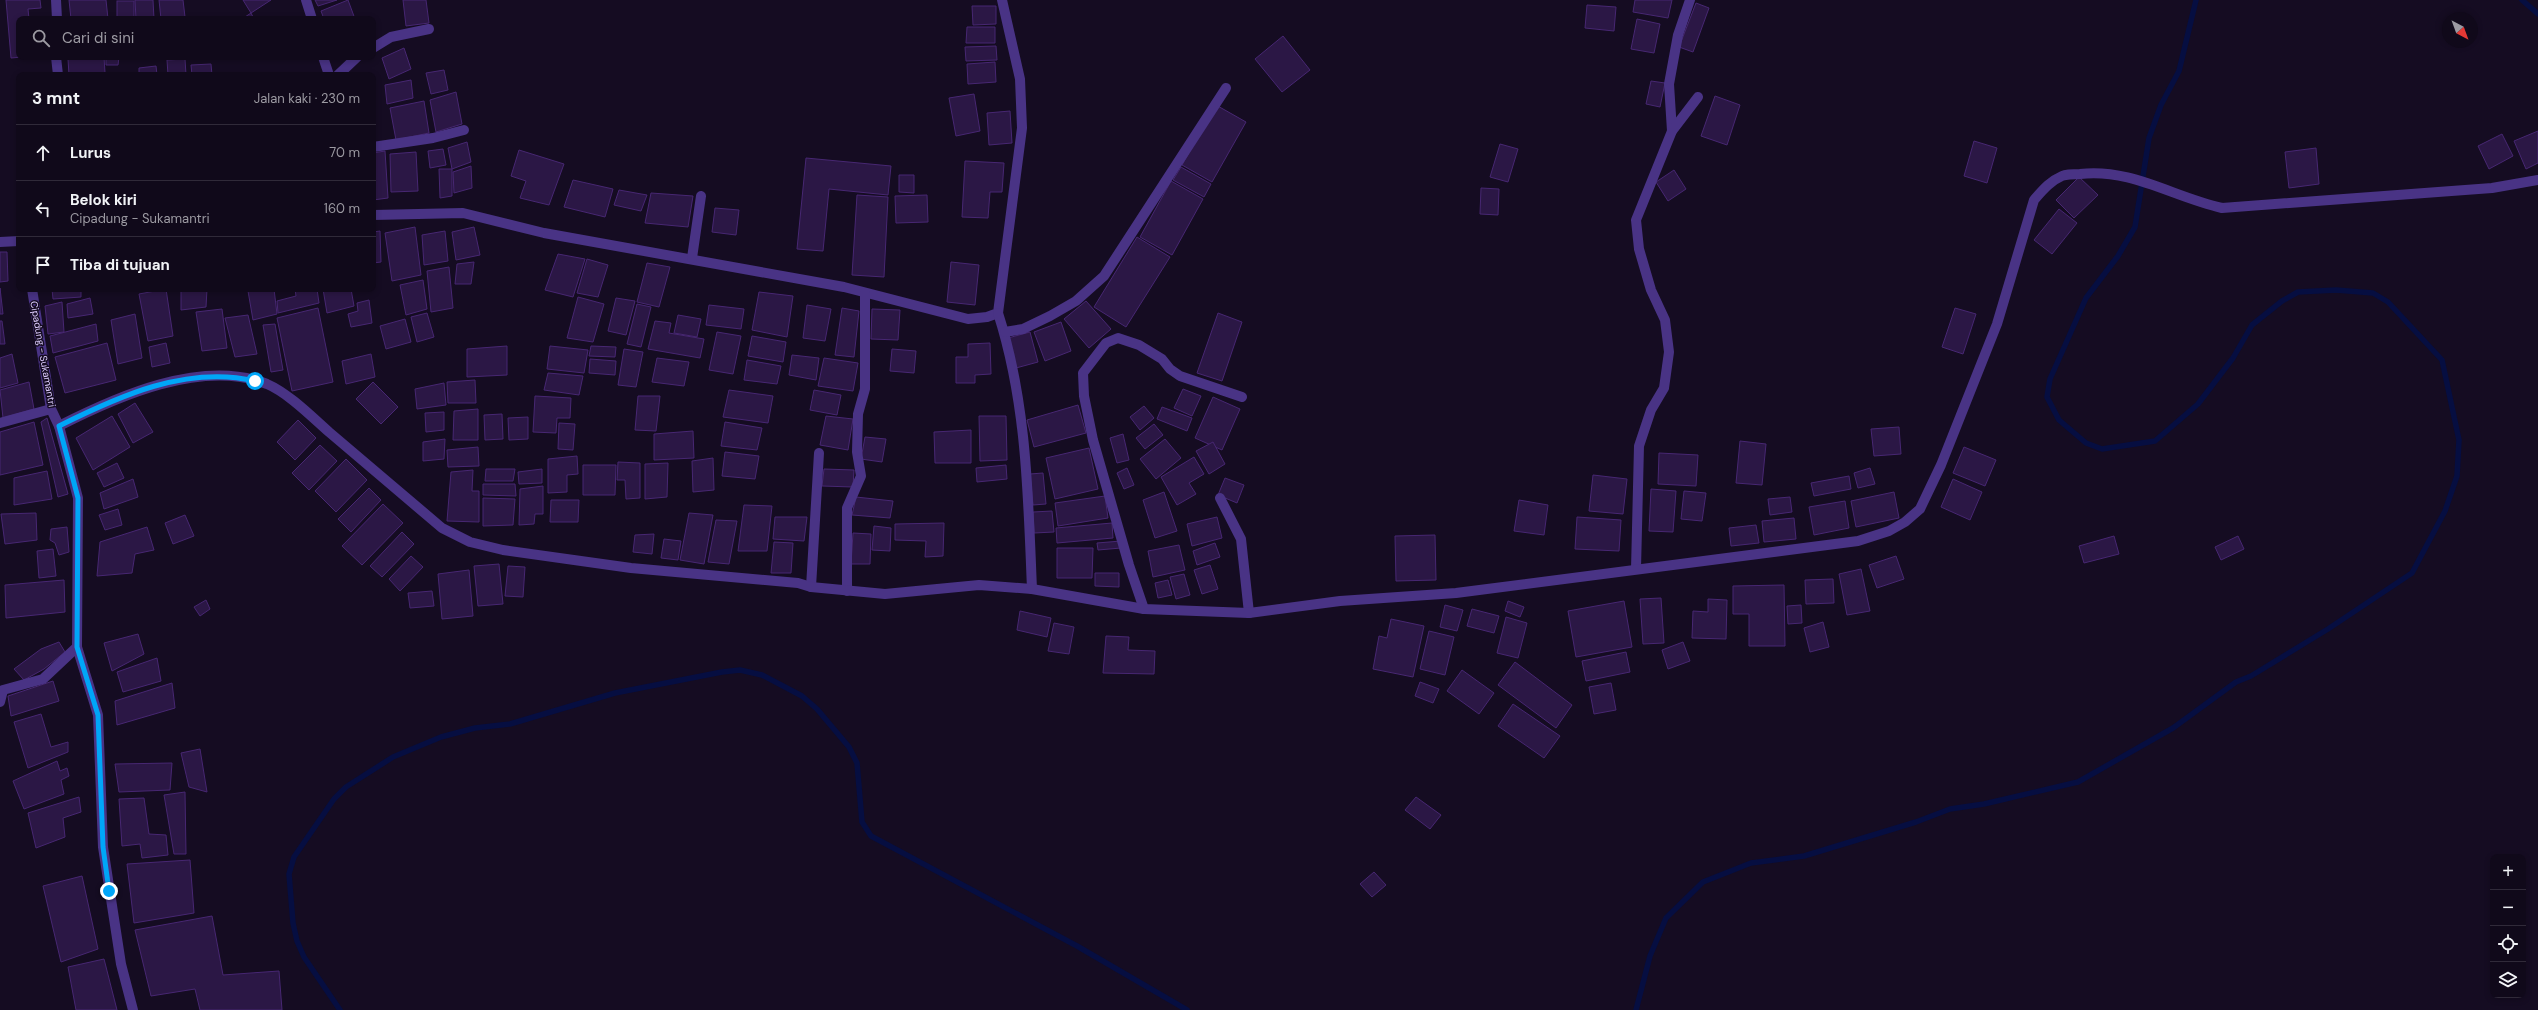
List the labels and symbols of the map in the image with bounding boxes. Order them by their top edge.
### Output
north arrow [2442,12,2478,48]
street label: Cipadung - Sukamantri [27,300,59,408]
route start [246,372,264,390]
route end [100,882,118,900]

